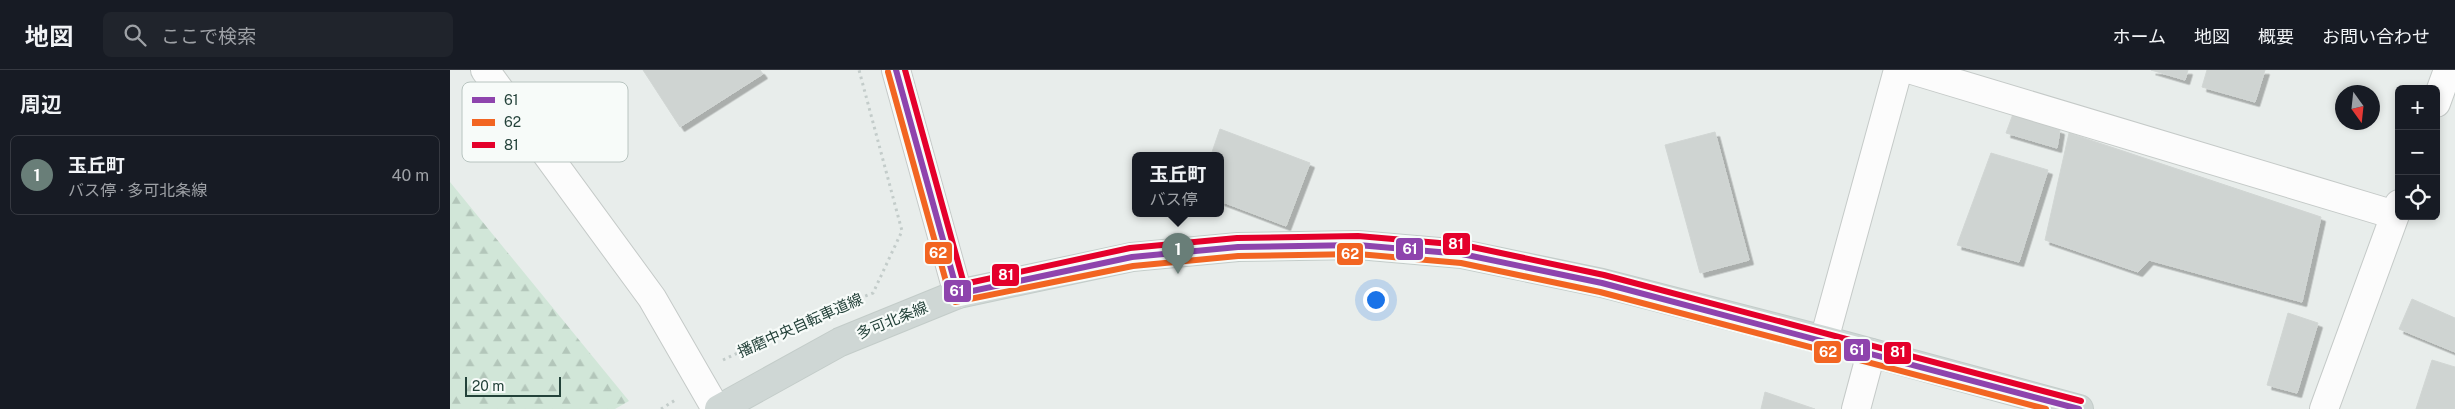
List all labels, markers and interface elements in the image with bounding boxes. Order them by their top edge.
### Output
search box [103,12,453,57]
icon: search [121,21,149,49]
text: 地図 [25,22,73,50]
text: ここで検索 [161,25,256,47]
text: ホーム [2113,26,2166,47]
text: 地図 [2194,26,2230,47]
text: 概要 [2258,26,2294,47]
text: お問い合わせ [2322,26,2430,47]
legend [462,82,628,162]
north arrow [2335,85,2380,130]
map controls [2395,85,2440,220]
button: + [2395,85,2440,130]
text: 周辺 [20,92,62,117]
text: 61 [504,92,518,108]
text: 62 [504,114,521,130]
button: − [2395,130,2440,175]
text: 81 [504,137,519,153]
popup [1132,152,1224,217]
text: 玉丘町 [68,154,125,176]
text: 玉丘町 [1149,163,1207,185]
text: 1 [34,166,40,185]
text: 40 m [391,166,429,185]
button: locate [2395,175,2440,220]
text: バス停 · 多可北条線 [68,181,207,200]
text: バス停 [1149,190,1198,209]
line badge: 81 [1442,232,1471,256]
pin: 1 [1162,233,1194,274]
text: 81 [1448,236,1464,252]
line badge: 61 [1395,237,1424,261]
line badge: 62 [924,241,953,265]
text: 61 [1402,241,1418,257]
line badge: 62 [1336,242,1364,266]
text: 62 [929,245,947,261]
text: 62 [1341,246,1359,262]
line badge: 81 [991,263,1020,287]
text: 81 [998,267,1014,283]
line badge: 61 [943,279,972,303]
text: 61 [949,283,965,299]
your location [1363,287,1389,313]
street label: 播磨中央自転車道線 [735,290,865,360]
street label: 多可北条線 [854,298,930,342]
line badge: 61 [1843,338,1871,362]
line badge: 62 [1813,340,1842,364]
line badge: 81 [1883,341,1912,365]
text: 61 [1849,342,1865,358]
text: 62 [1819,344,1837,360]
text: 81 [1890,344,1906,360]
scale bar [465,374,561,397]
text: 20 m [472,378,504,394]

